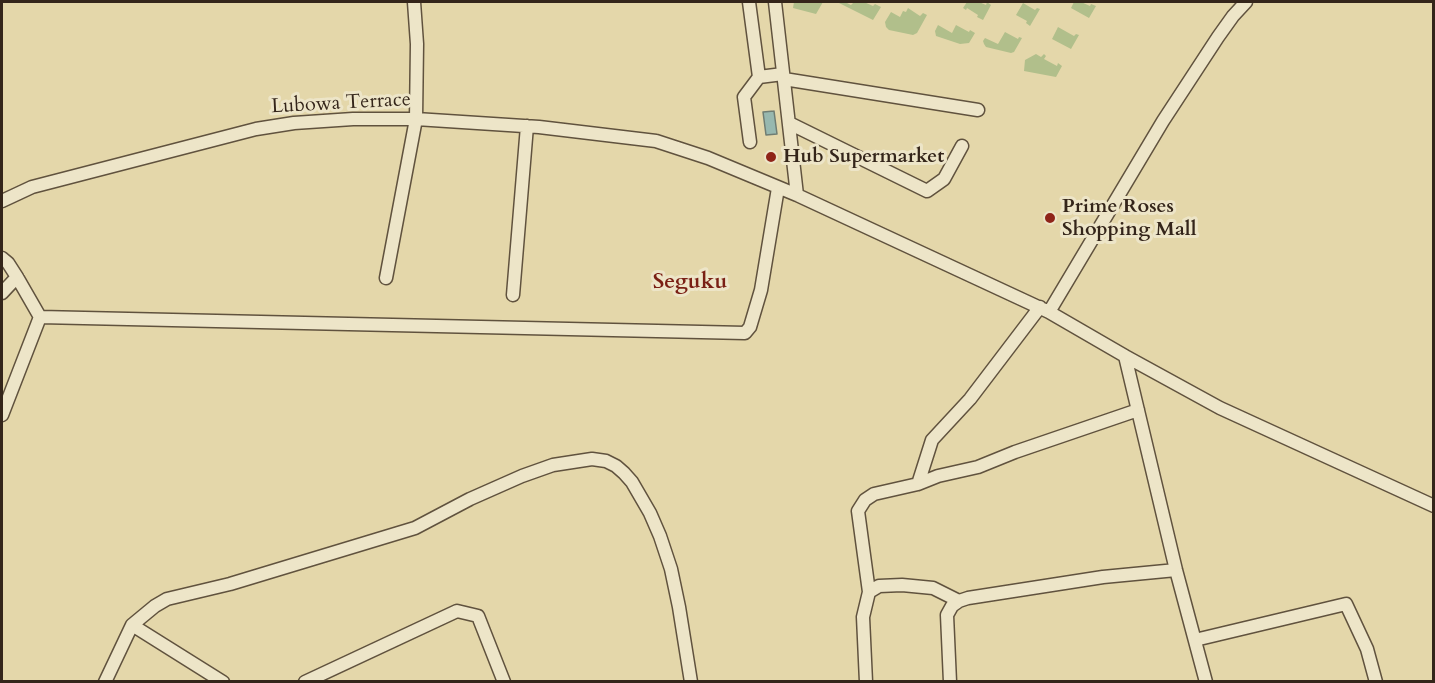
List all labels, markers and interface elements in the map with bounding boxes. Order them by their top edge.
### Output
street label: Lubowa Terrace [271,88,411,120]
place label: Hub Supermarket [783,145,944,169]
marker: Hub Supermarket [764,150,778,164]
place label: Prime Roses Shopping Mall [1062,195,1196,242]
marker: Prime Roses Shopping Mall [1043,211,1057,225]
district label: Seguku [653,270,727,296]

